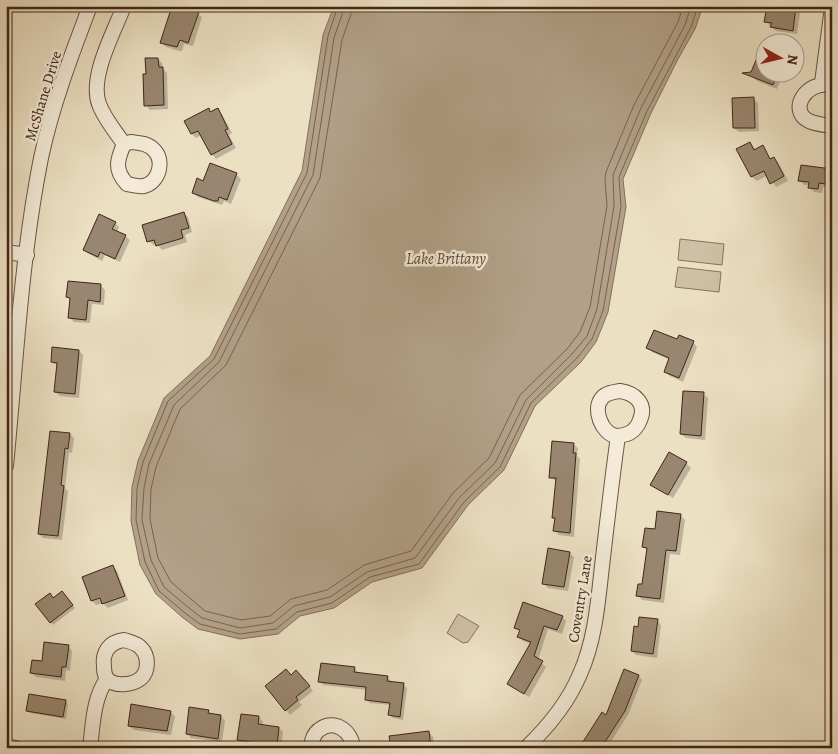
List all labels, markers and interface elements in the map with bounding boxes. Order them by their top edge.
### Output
north arrow [756,32,806,82]
street label: McShane Drive [20,48,66,143]
text: N [782,53,802,66]
water label: Lake Brittany [406,248,486,270]
street label: Coventry Lane [563,554,597,644]

